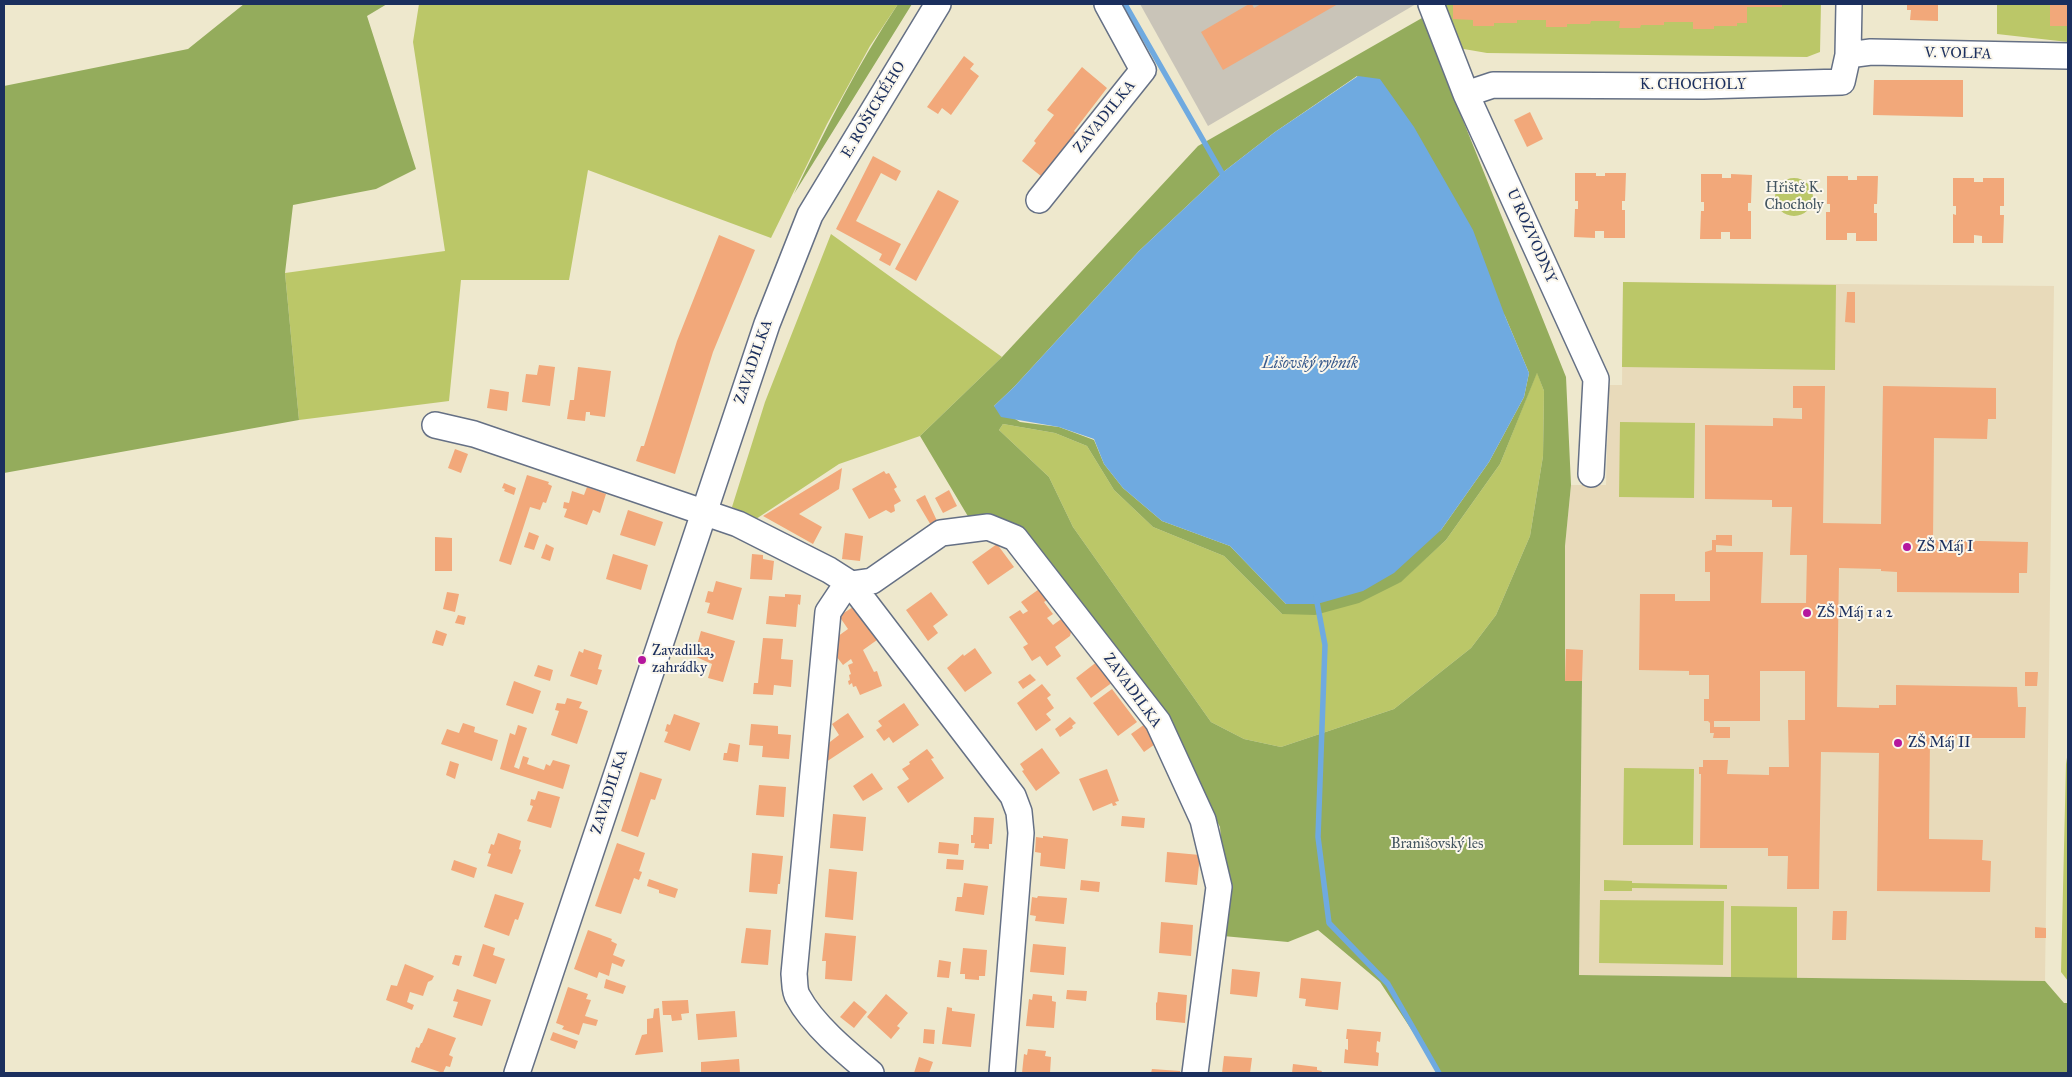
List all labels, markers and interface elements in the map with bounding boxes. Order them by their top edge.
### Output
street label: V. VOLFA [1924,44,1992,64]
street label: E. ROŠICKÉHO [838,58,910,162]
street label: K. CHOCHOLY [1640,76,1746,94]
street label: ZAVADILKA [1070,77,1140,157]
park label: Hřiště K. Chocholy [1764,179,1824,214]
street label: U ROZVODNY [1502,186,1560,286]
street label: ZAVADILKA [731,318,777,406]
water label: Lišovský rybník [1262,354,1358,374]
place label: ZŠ Máj I [1917,538,1973,556]
marker: ZŠ Máj I [1901,541,1913,553]
place label: ZŠ Máj 1 a 2 [1817,604,1893,622]
marker: ZŠ Máj 1 a 2 [1801,607,1813,619]
place label: Zavadilka, zahrádky [652,642,714,677]
street label: ZAVADILKA [1099,650,1165,732]
marker: Zavadilka, zahrádky [636,654,648,666]
place label: ZŠ Máj II [1908,734,1971,752]
marker: ZŠ Máj II [1892,737,1904,749]
street label: ZAVADILKA [588,747,632,837]
park label: Branišovský les [1391,835,1483,853]

